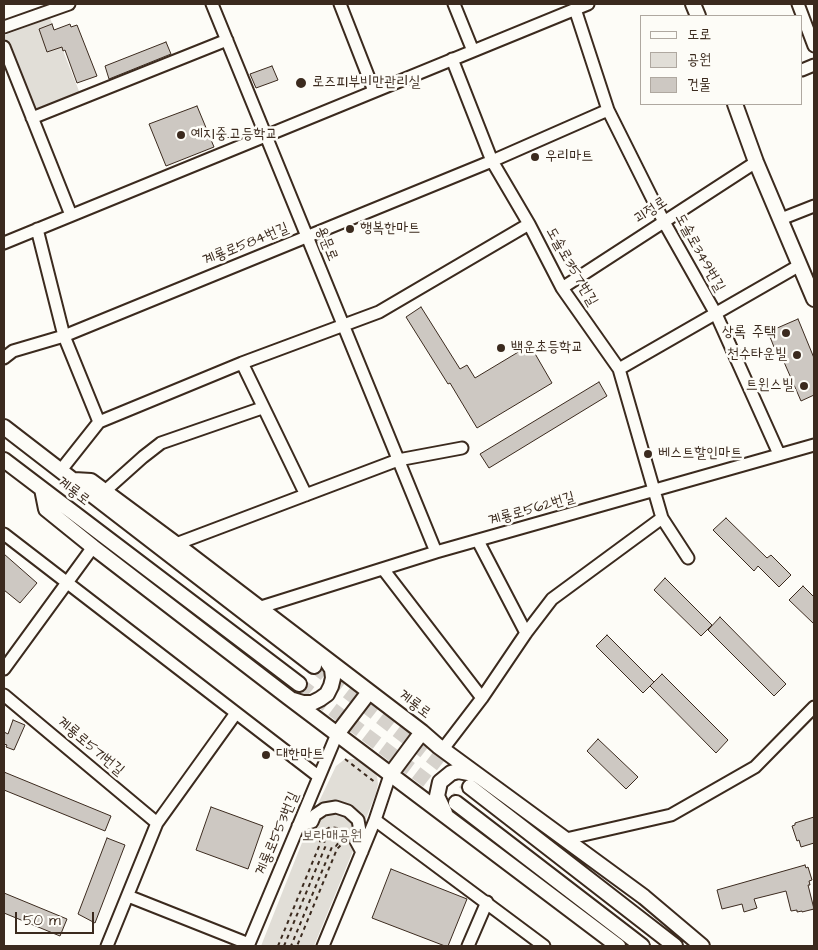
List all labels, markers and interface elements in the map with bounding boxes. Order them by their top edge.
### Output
legend [640,15,803,105]
text: 도로 [687,24,711,45]
text: 공원 [687,49,711,70]
place label: 로즈피부비만관리실 [312,74,421,92]
text: 건물 [687,74,711,95]
marker: 로즈피부비만관리실 [294,76,308,90]
place label: 예지중.고등학교 [191,126,278,144]
marker: 예지중.고등학교 [175,129,187,141]
place label: 우리마트 [545,148,593,166]
marker: 우리마트 [529,151,541,163]
street label: 괴정로 [631,194,671,228]
street label: 도솔로349번길 [670,211,728,295]
street label: 계룡로584번길 [200,220,292,270]
place label: 행복한마트 [360,220,420,238]
marker: 행복한마트 [344,223,356,235]
street label: 용문로 [311,224,341,264]
street label: 도솔로357번길 [541,224,601,310]
place label: 상록 주택 [722,324,776,342]
marker: 상록 주택 [780,327,792,339]
place label: 백운초등학교 [511,339,583,357]
marker: 백운초등학교 [495,342,507,354]
place label: 천수타운빌 [727,346,787,364]
marker: 천수타운빌 [791,349,803,361]
place label: 트윈스빌 [746,377,794,395]
marker: 트윈스빌 [798,380,810,392]
place label: 베스트할인마트 [658,445,742,463]
marker: 베스트할인마트 [642,448,654,460]
street label: 계룡로 [53,474,93,510]
street label: 계룡로562번길 [487,489,577,531]
street label: 계룡로 [394,687,434,723]
street label: 계룡로571번길 [53,714,127,780]
place label: 대한마트 [276,746,324,764]
marker: 대한마트 [260,749,272,761]
street label: 계룡로553번길 [252,789,304,879]
park label: 보라매공원 [302,828,362,846]
scale bar [18,902,96,934]
text: 50 m [23,910,61,931]

